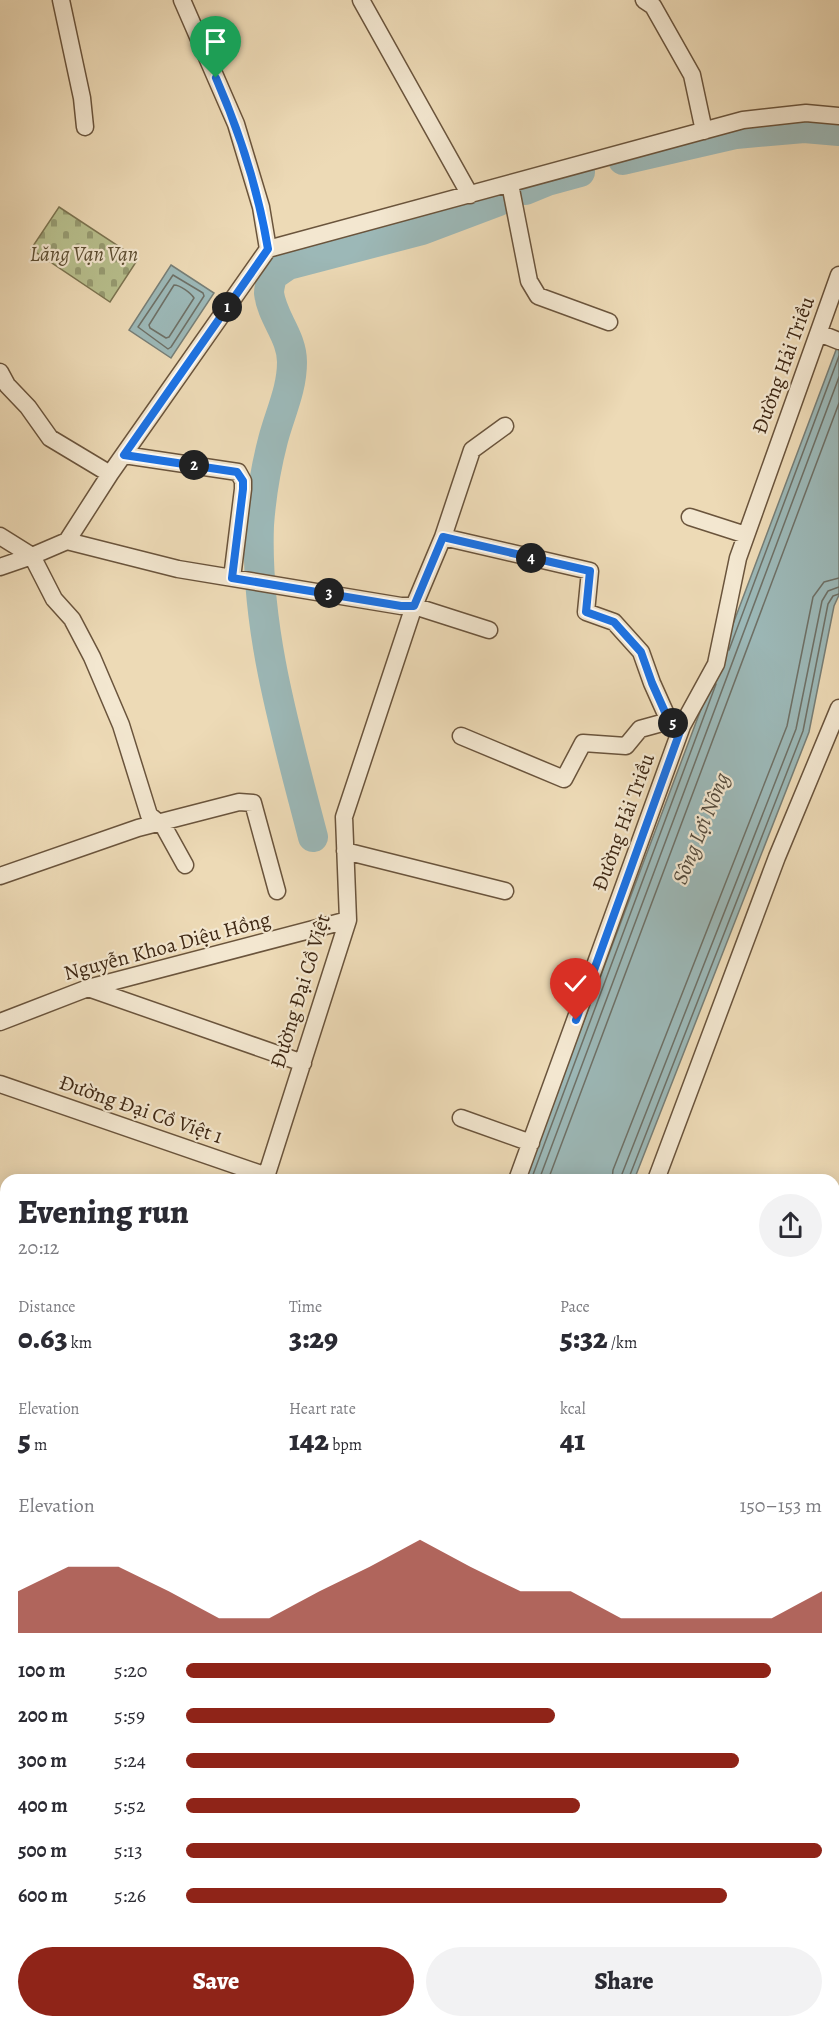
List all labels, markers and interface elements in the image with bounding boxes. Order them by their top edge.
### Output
pin [190,16,241,78]
icon: arrive [199,25,232,58]
park label: Lăng Vạn Vạn [30,240,138,268]
pin: 1 [212,292,242,322]
street label: Đường Hải Triều [745,292,821,438]
text: 1 [224,296,230,318]
pin: 2 [179,450,209,480]
text: 2 [190,454,198,476]
pin: 4 [516,543,546,573]
text: 4 [527,547,535,569]
pin: 3 [314,578,344,608]
text: 3 [326,582,332,604]
pin: 5 [658,708,688,738]
text: 5 [670,712,676,734]
street label: Đường Hải Triều [585,749,661,895]
water label: Sông Lợi Nông [665,768,737,889]
street label: Nguyễn Khoa Diệu Hồng [61,905,274,987]
street label: Đường Đại Cồ Việt [263,910,337,1072]
pin [550,958,601,1020]
icon: check [559,967,592,1000]
street label: Đường Đại Cồ Việt 1 [55,1068,227,1150]
text: Evening run [18,1189,189,1234]
button: share [759,1194,822,1257]
text: 20:12 [18,1234,59,1261]
text: Distance [18,1296,75,1318]
text: Time [289,1296,322,1318]
text: Pace [560,1296,590,1318]
text: 0.63 [18,1318,68,1358]
text: 3:29 [289,1318,338,1358]
text: 5:32 [560,1318,608,1358]
text: km [68,1332,92,1354]
text: /km [608,1332,637,1354]
text: Elevation [18,1398,79,1420]
text: Heart rate [289,1398,356,1420]
text: kcal [560,1398,586,1420]
text: 5 [18,1420,31,1460]
text: 142 [289,1420,329,1460]
text: 41 [560,1420,585,1460]
text: m [31,1434,47,1456]
text: bpm [329,1434,362,1456]
text: Elevation [18,1492,95,1519]
text: 150–153 m [739,1492,822,1519]
text: 100 m [18,1657,66,1684]
text: 5:20 [114,1657,148,1684]
text: 200 m [18,1702,68,1729]
text: 5:59 [114,1702,145,1729]
text: 300 m [18,1747,67,1774]
text: 5:24 [114,1747,146,1774]
text: 400 m [18,1792,68,1819]
text: 5:52 [114,1792,145,1819]
text: 500 m [18,1837,67,1864]
text: 5:13 [114,1837,143,1864]
text: 600 m [18,1882,68,1909]
text: 5:26 [114,1882,146,1909]
button: Save [18,1947,414,2016]
button: Share [426,1947,822,2016]

